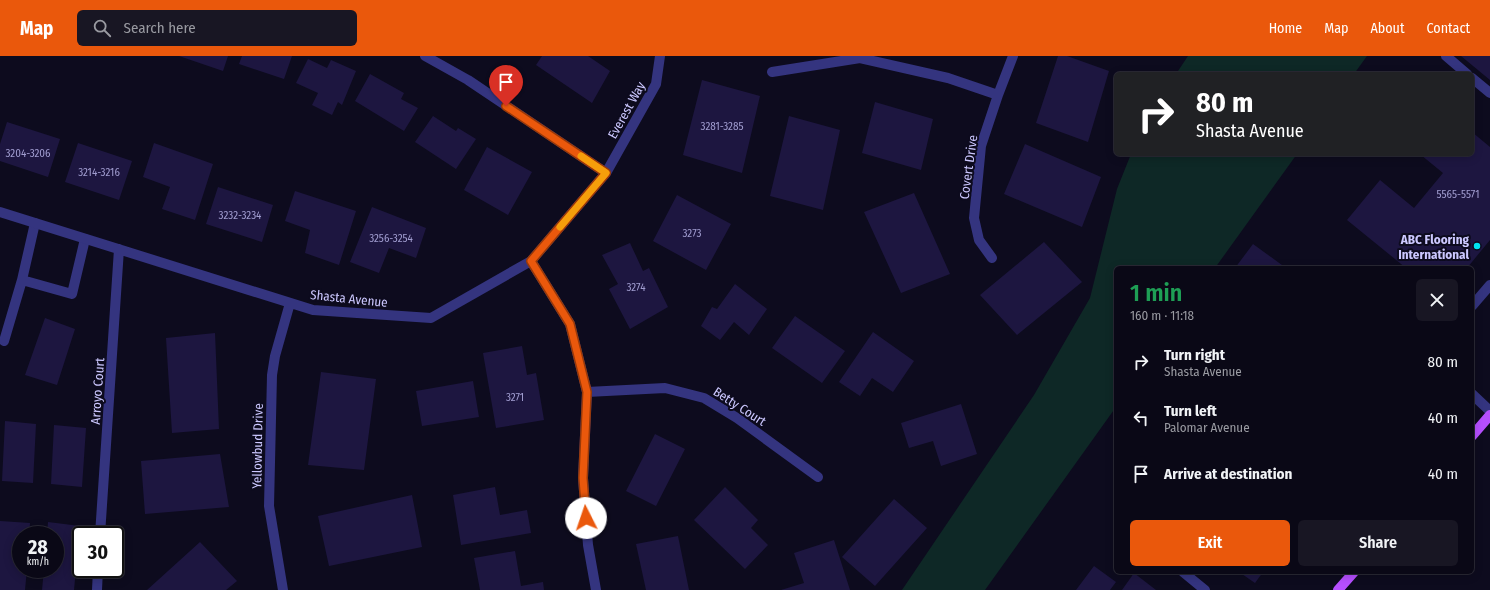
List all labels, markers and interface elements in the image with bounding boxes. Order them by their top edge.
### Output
search box [77,10,357,46]
text: Map [20,17,53,40]
icon: search [91,17,113,39]
text: Search here [123,19,196,37]
text: Home [1269,20,1302,37]
text: Map [1324,20,1348,37]
text: About [1370,20,1405,37]
text: Contact [1427,20,1470,37]
pin [489,65,523,106]
icon: arrive [495,71,517,93]
street label: Everest Way [605,79,648,141]
text: 80 m [1196,86,1253,119]
icon: right [1130,88,1182,140]
house number: 3281-3285 [701,120,743,133]
text: Shasta Avenue [1196,120,1304,142]
street label: Covert Drive [957,134,980,200]
house number: 3204-3206 [5,147,51,160]
house number: 3214-3216 [78,166,120,179]
house number: 5565-5571 [1437,188,1479,201]
house number: 3232-3234 [219,209,262,222]
house number: 3273 [683,227,702,240]
house number: 3256-3254 [369,232,414,245]
place label: ABC Flooring International [1398,232,1470,262]
marker: ABC Flooring International [1472,241,1482,251]
text: 1 min [1130,279,1182,307]
button: close [1416,279,1458,321]
house number: 3274 [626,281,646,294]
street label: Shasta Avenue [309,287,388,310]
text: 160 m · 11:18 [1130,308,1194,323]
text: Turn right [1164,346,1225,364]
icon: right [1130,351,1152,373]
text: 80 m [1428,353,1458,371]
street label: Arroyo Court [88,356,107,425]
text: Shasta Avenue [1164,364,1242,379]
street label: Betty Court [711,384,769,429]
house number: 3271 [506,391,524,404]
text: Turn left [1164,402,1217,420]
street label: Yellowbud Drive [249,403,266,489]
icon: left [1130,407,1152,429]
text: 40 m [1428,409,1458,427]
text: Palomar Avenue [1164,420,1250,435]
icon: arrive [1130,463,1152,485]
text: Arrive at destination [1164,465,1292,483]
text: 40 m [1428,465,1458,483]
position arrow [565,497,607,539]
button: Exit [1130,520,1290,566]
button: Share [1298,520,1458,566]
speed limit sign: 30 [72,526,124,578]
text: 28 [28,535,48,559]
text: km/h [27,556,49,568]

